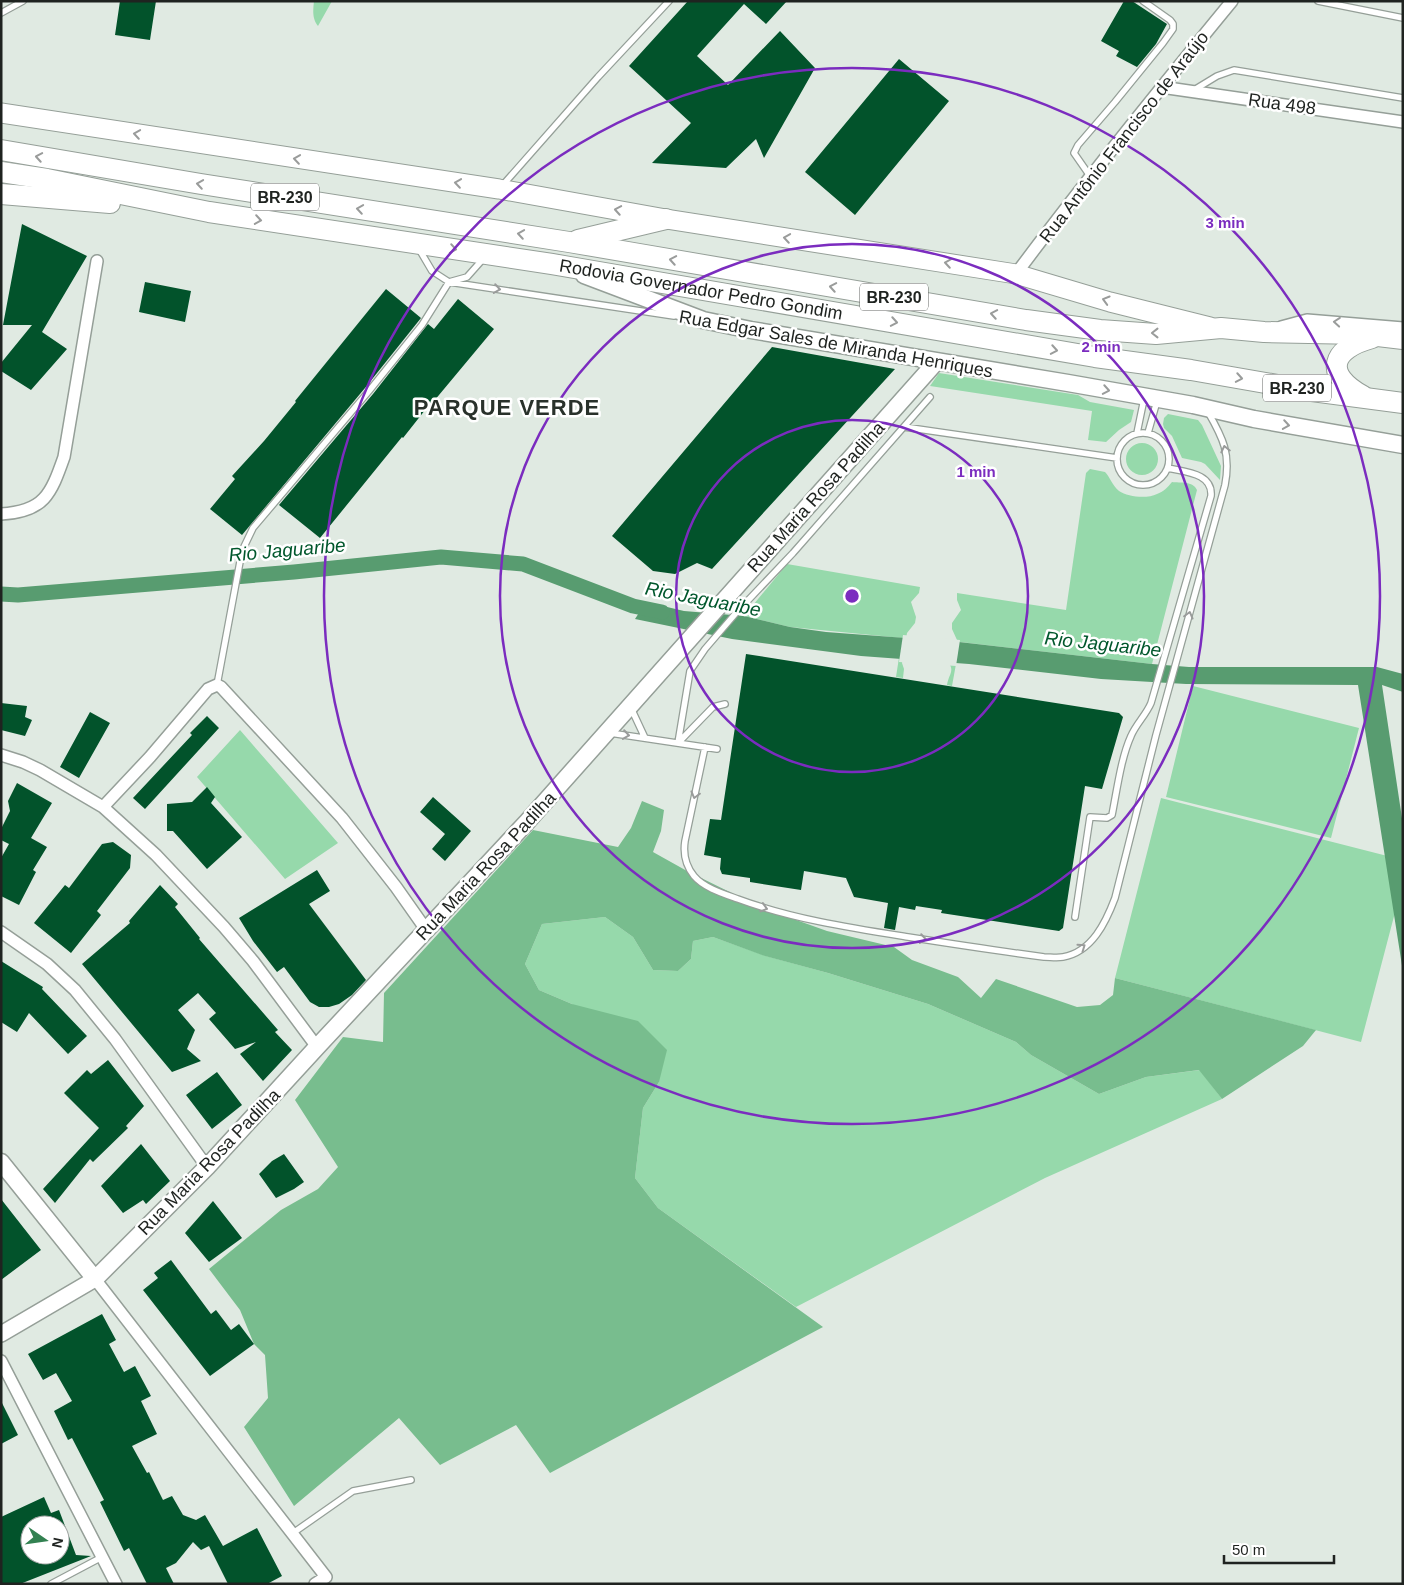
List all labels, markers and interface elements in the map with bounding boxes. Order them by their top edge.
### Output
street label: Rua Antônio Francisco de Araújo [1035,28,1213,246]
street label: Rua 498 [1247,89,1317,119]
one-way arrow [132,129,140,140]
one-way arrow [35,152,44,162]
one-way arrow [293,154,301,165]
one-way arrow [454,178,462,189]
one-way arrow [195,179,204,189]
road number: BR-230 [251,183,319,210]
one-way arrow [356,204,364,215]
one-way arrow [614,206,623,216]
one-way arrow [253,214,262,224]
text: 3 min [1205,214,1245,231]
one-way arrow [516,230,525,240]
one-way arrow [783,233,792,243]
one-way arrow [449,243,457,254]
street label: Rodovia Governador Pedro Gondim [558,255,844,324]
one-way arrow [669,255,678,265]
one-way arrow [943,258,951,269]
one-way arrow [829,282,838,292]
one-way arrow [494,283,502,294]
road number: BR-230 [860,284,928,310]
one-way arrow [1102,296,1110,306]
street label: Rua Edgar Sales de Miranda Henriques [678,307,994,381]
one-way arrow [989,310,998,320]
one-way arrow [889,317,898,327]
one-way arrow [1333,317,1341,328]
one-way arrow [1151,328,1158,338]
text: 2 min [1081,338,1121,355]
one-way arrow [1049,344,1058,354]
one-way arrow [1235,373,1244,383]
road number: BR-230 [1263,374,1331,402]
one-way arrow [1102,384,1111,394]
district label: PARQUE VERDE [414,395,600,420]
street label: Rua Maria Rosa Padilha [743,417,889,576]
one-way arrow [1282,419,1291,429]
one-way arrow [1220,445,1231,454]
text: 1 min [956,463,996,480]
water label: Rio Jaguaribe [228,534,346,566]
water label: Rio Jaguaribe [643,578,763,620]
centre of rings [843,587,861,605]
one-way arrow [1183,611,1194,620]
water label: Rio Jaguaribe [1044,627,1162,661]
one-way arrow [623,729,631,740]
street label: Rua Maria Rosa Padilha [412,787,561,944]
one-way arrow [690,790,701,799]
one-way arrow [759,902,767,912]
one-way arrow [919,934,927,944]
one-way arrow [1076,944,1085,954]
street label: Rua Maria Rosa Padilha [134,1084,285,1239]
north arrow [20,1515,70,1565]
scale bar [1224,1532,1334,1564]
text: N [49,1536,67,1550]
text: 50 m [1232,1541,1265,1558]

